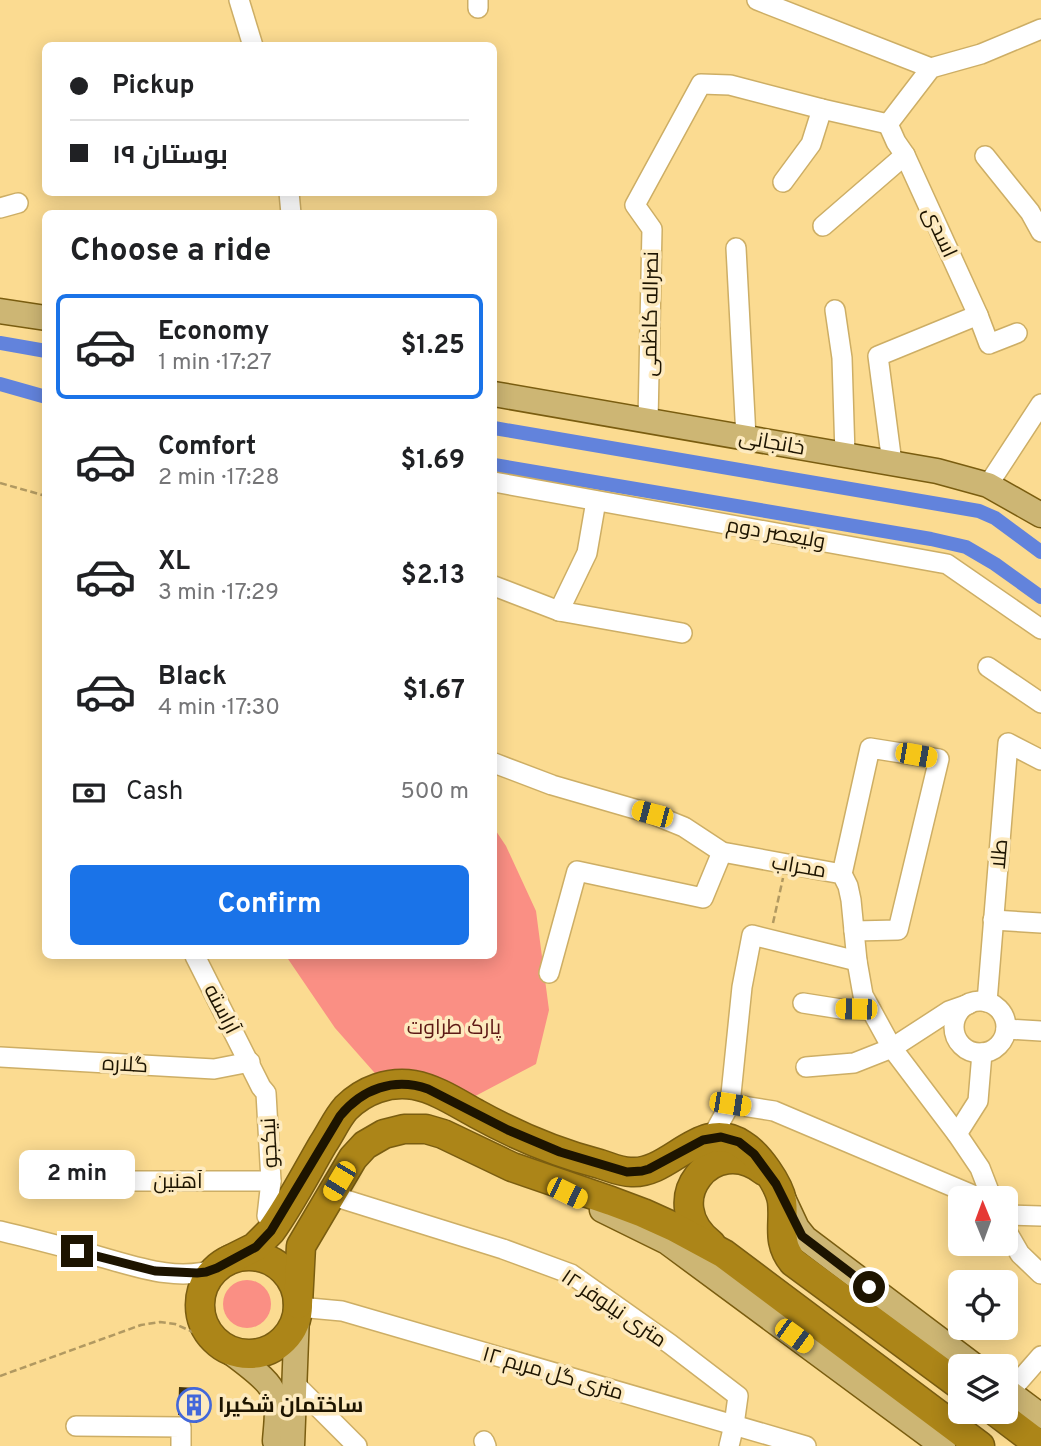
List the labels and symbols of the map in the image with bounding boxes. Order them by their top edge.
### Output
street label: اسدی [915,203,962,262]
street label: نصراله کاظمی [637,251,666,377]
street label: خانجانی [737,424,807,463]
street label: ولیعصر دوم [724,513,827,556]
car [894,741,939,769]
car [629,798,676,830]
street label: طلا [986,838,1015,870]
street label: محراب [769,849,828,886]
street label: آراسته [197,980,245,1040]
car [835,998,878,1020]
park label: پارک طراوت [407,1015,502,1042]
street label: گلاره [101,1051,149,1080]
car [708,1090,753,1118]
street label: نیکجو [256,1117,285,1169]
callout: 2 min [19,1150,135,1198]
car [320,1158,359,1204]
street label: آهنین [153,1169,203,1196]
car [544,1174,591,1212]
north arrow [948,1186,1018,1256]
route end [61,1235,93,1267]
street label: ۱۲ متری نیلوفر [555,1264,671,1354]
route start [853,1271,885,1303]
car [771,1315,818,1357]
street label: ۱۲ متری گل مریم [479,1341,626,1407]
building icon: ساختمان شکیرا [175,1386,213,1424]
place label: ساختمان شکیرا [218,1393,363,1420]

